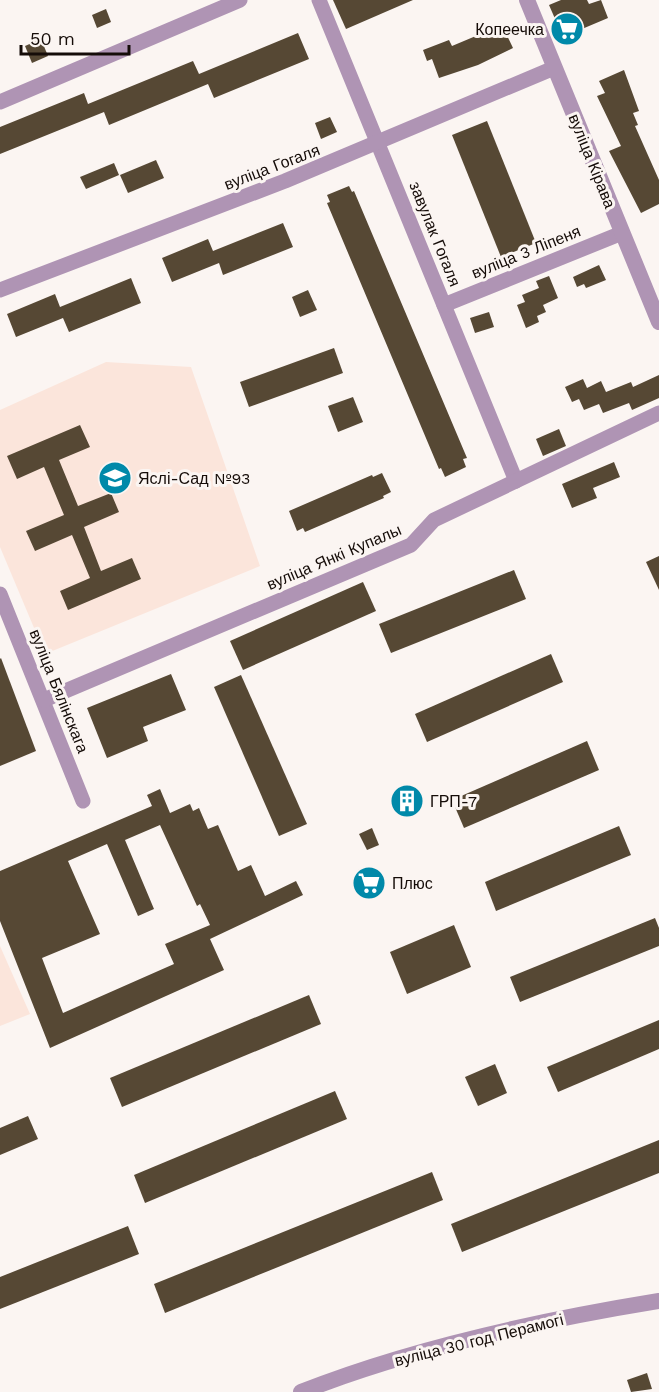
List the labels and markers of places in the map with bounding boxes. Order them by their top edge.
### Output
supermarket icon: Копеечка [549,11,585,47]
place label: Копеечка [475,20,544,39]
school or university icon: Яслі-Сад №93 [97,460,133,496]
place label: Яслі-Сад №93 [138,469,250,488]
building icon: ГРП-7 [389,783,425,819]
place label: ГРП-7 [430,792,477,811]
supermarket icon: Плюс [351,865,387,901]
place label: Плюс [392,874,433,893]

